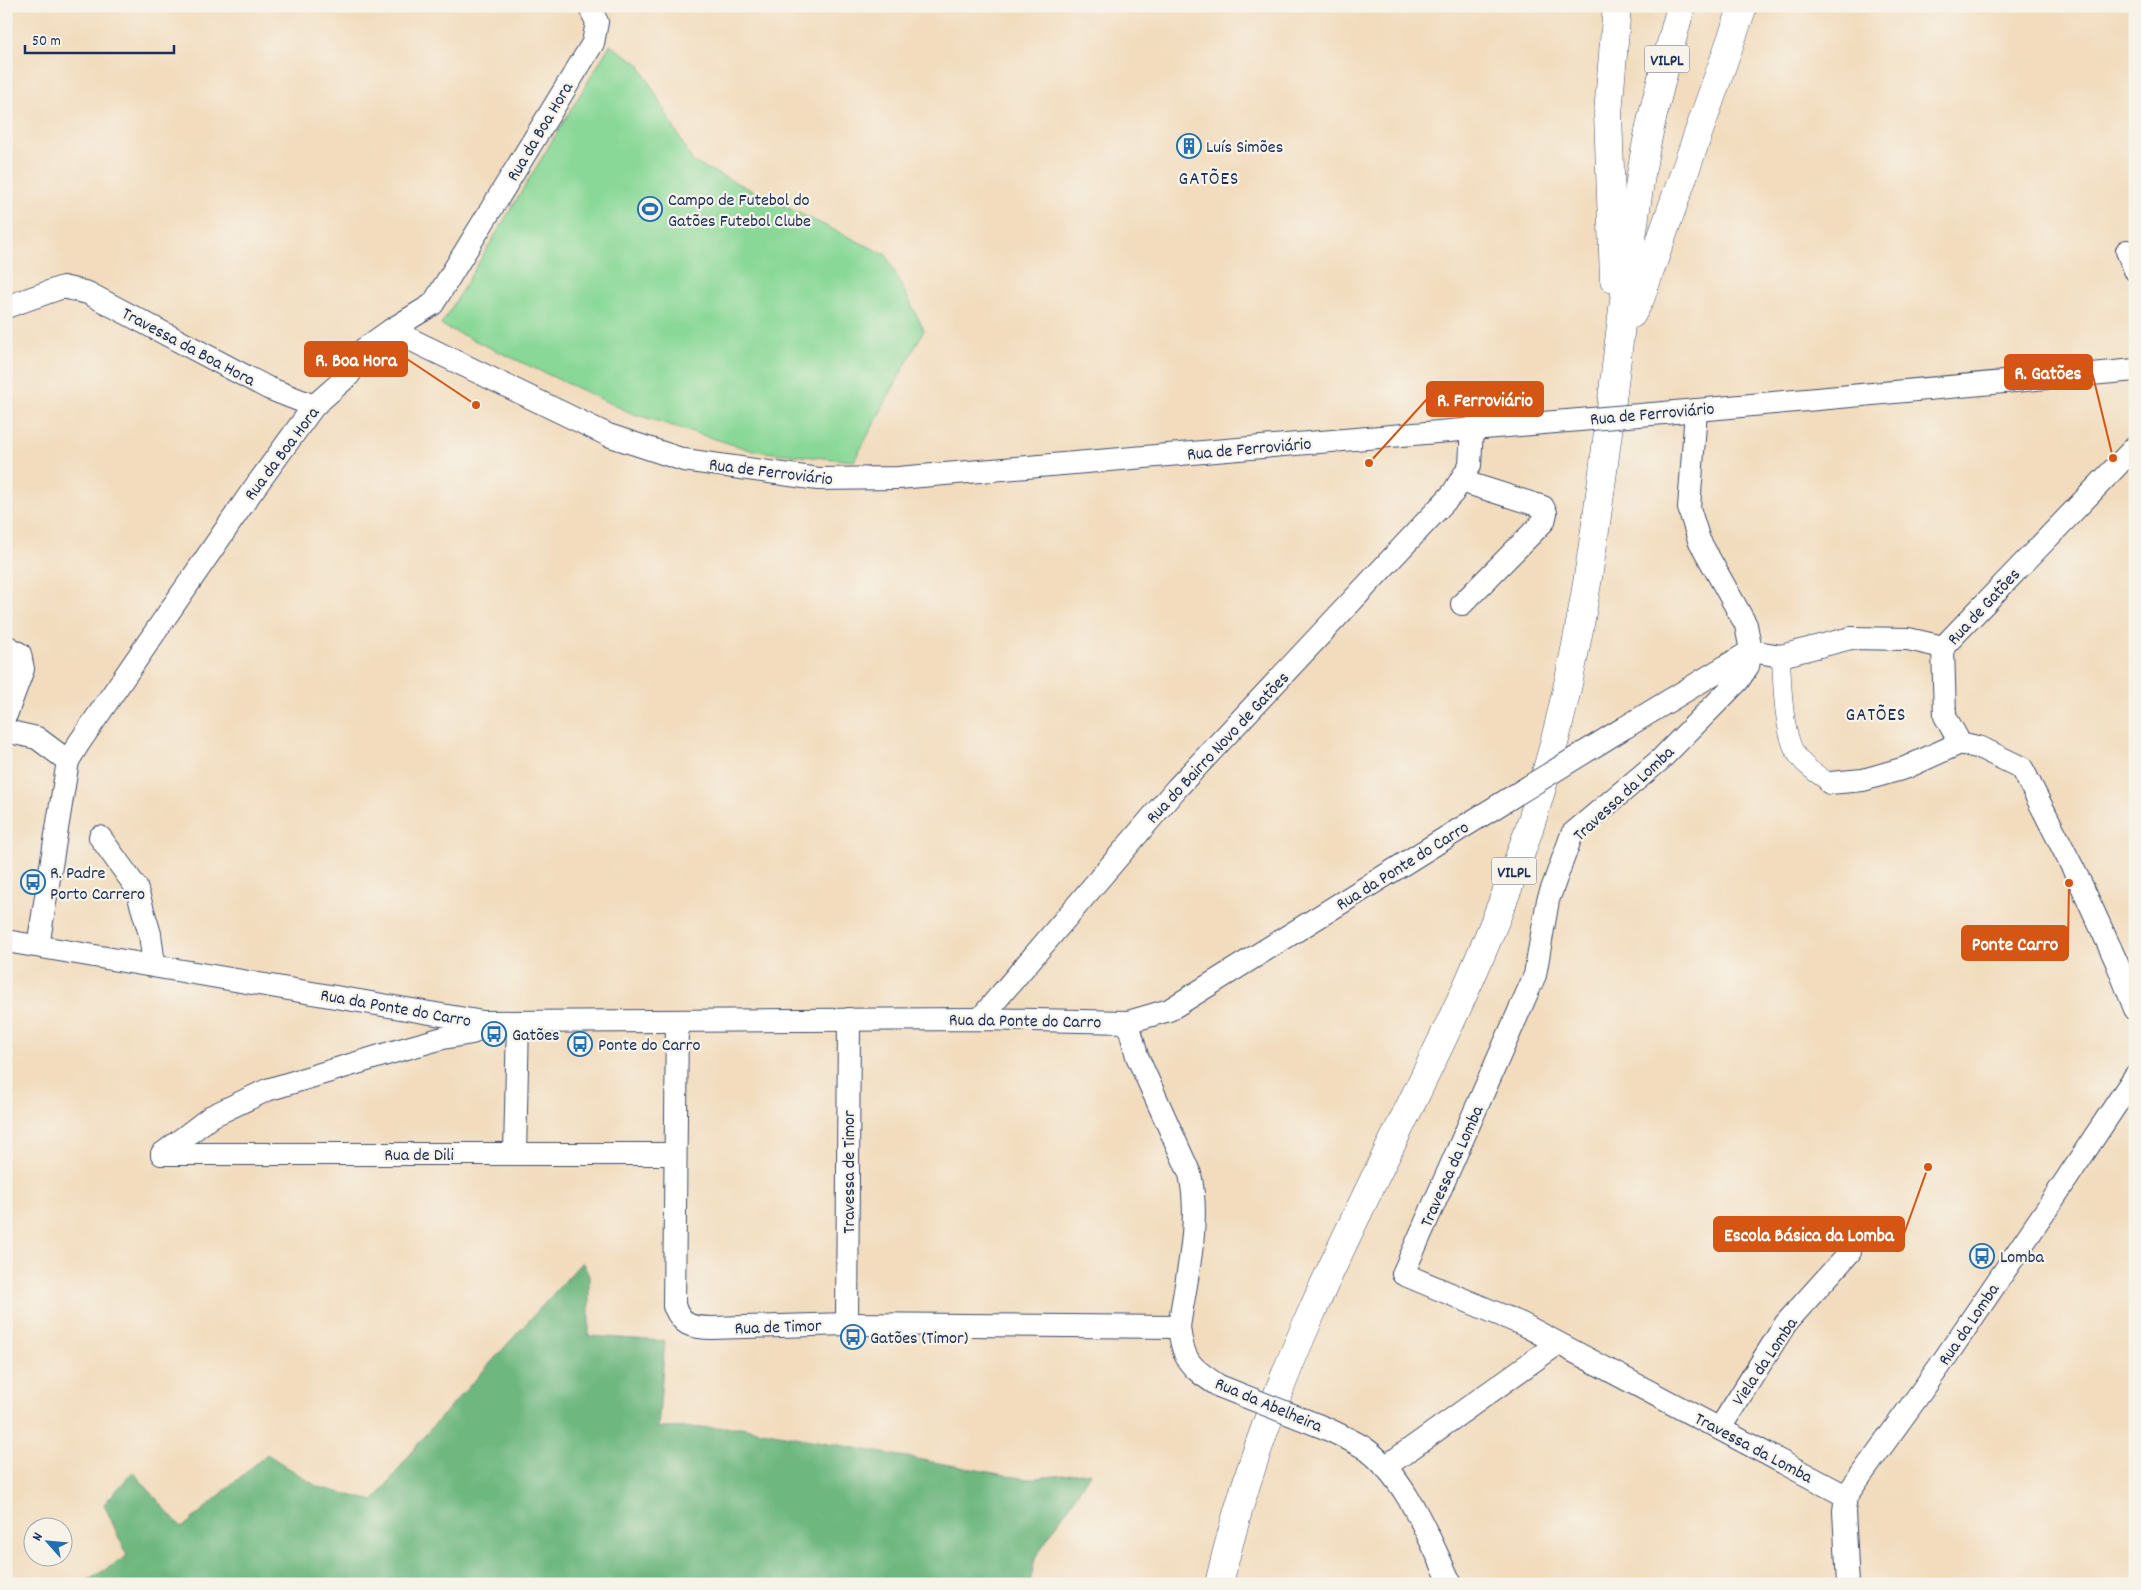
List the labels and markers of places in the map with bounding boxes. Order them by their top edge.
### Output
building icon: Luís Simões [1176,133,1202,159]
place label: Luís Simões [1206,136,1283,161]
place label: Campo de Futebol do Gatões Futebol Clube [668,189,811,235]
sports icon: Campo de Futebol do Gatões Futebol Clube [637,196,663,222]
callout: R. Boa Hora [305,342,407,376]
callout: R. Gatões [2005,355,2092,389]
callout: R. Ferroviário [1427,382,1543,416]
place label: R. Padre Porto Carrero [50,862,145,908]
bus stop icon: R. Padre Porto Carrero [20,869,46,895]
callout: Ponte Carro [1962,926,2068,960]
bus stop icon: Gatões [481,1021,507,1047]
place label: Gatões [512,1024,560,1049]
bus stop icon: Ponte do Carro [567,1031,593,1057]
place label: Ponte do Carro [598,1034,700,1059]
callout: Escola Básica da Lomba [1714,1217,1904,1251]
bus stop icon: Lomba [1969,1243,1995,1269]
place label: Lomba [2000,1246,2045,1271]
bus stop icon: Gatões (Timor) [840,1324,866,1350]
place label: Gatões (Timor) [870,1327,968,1352]

